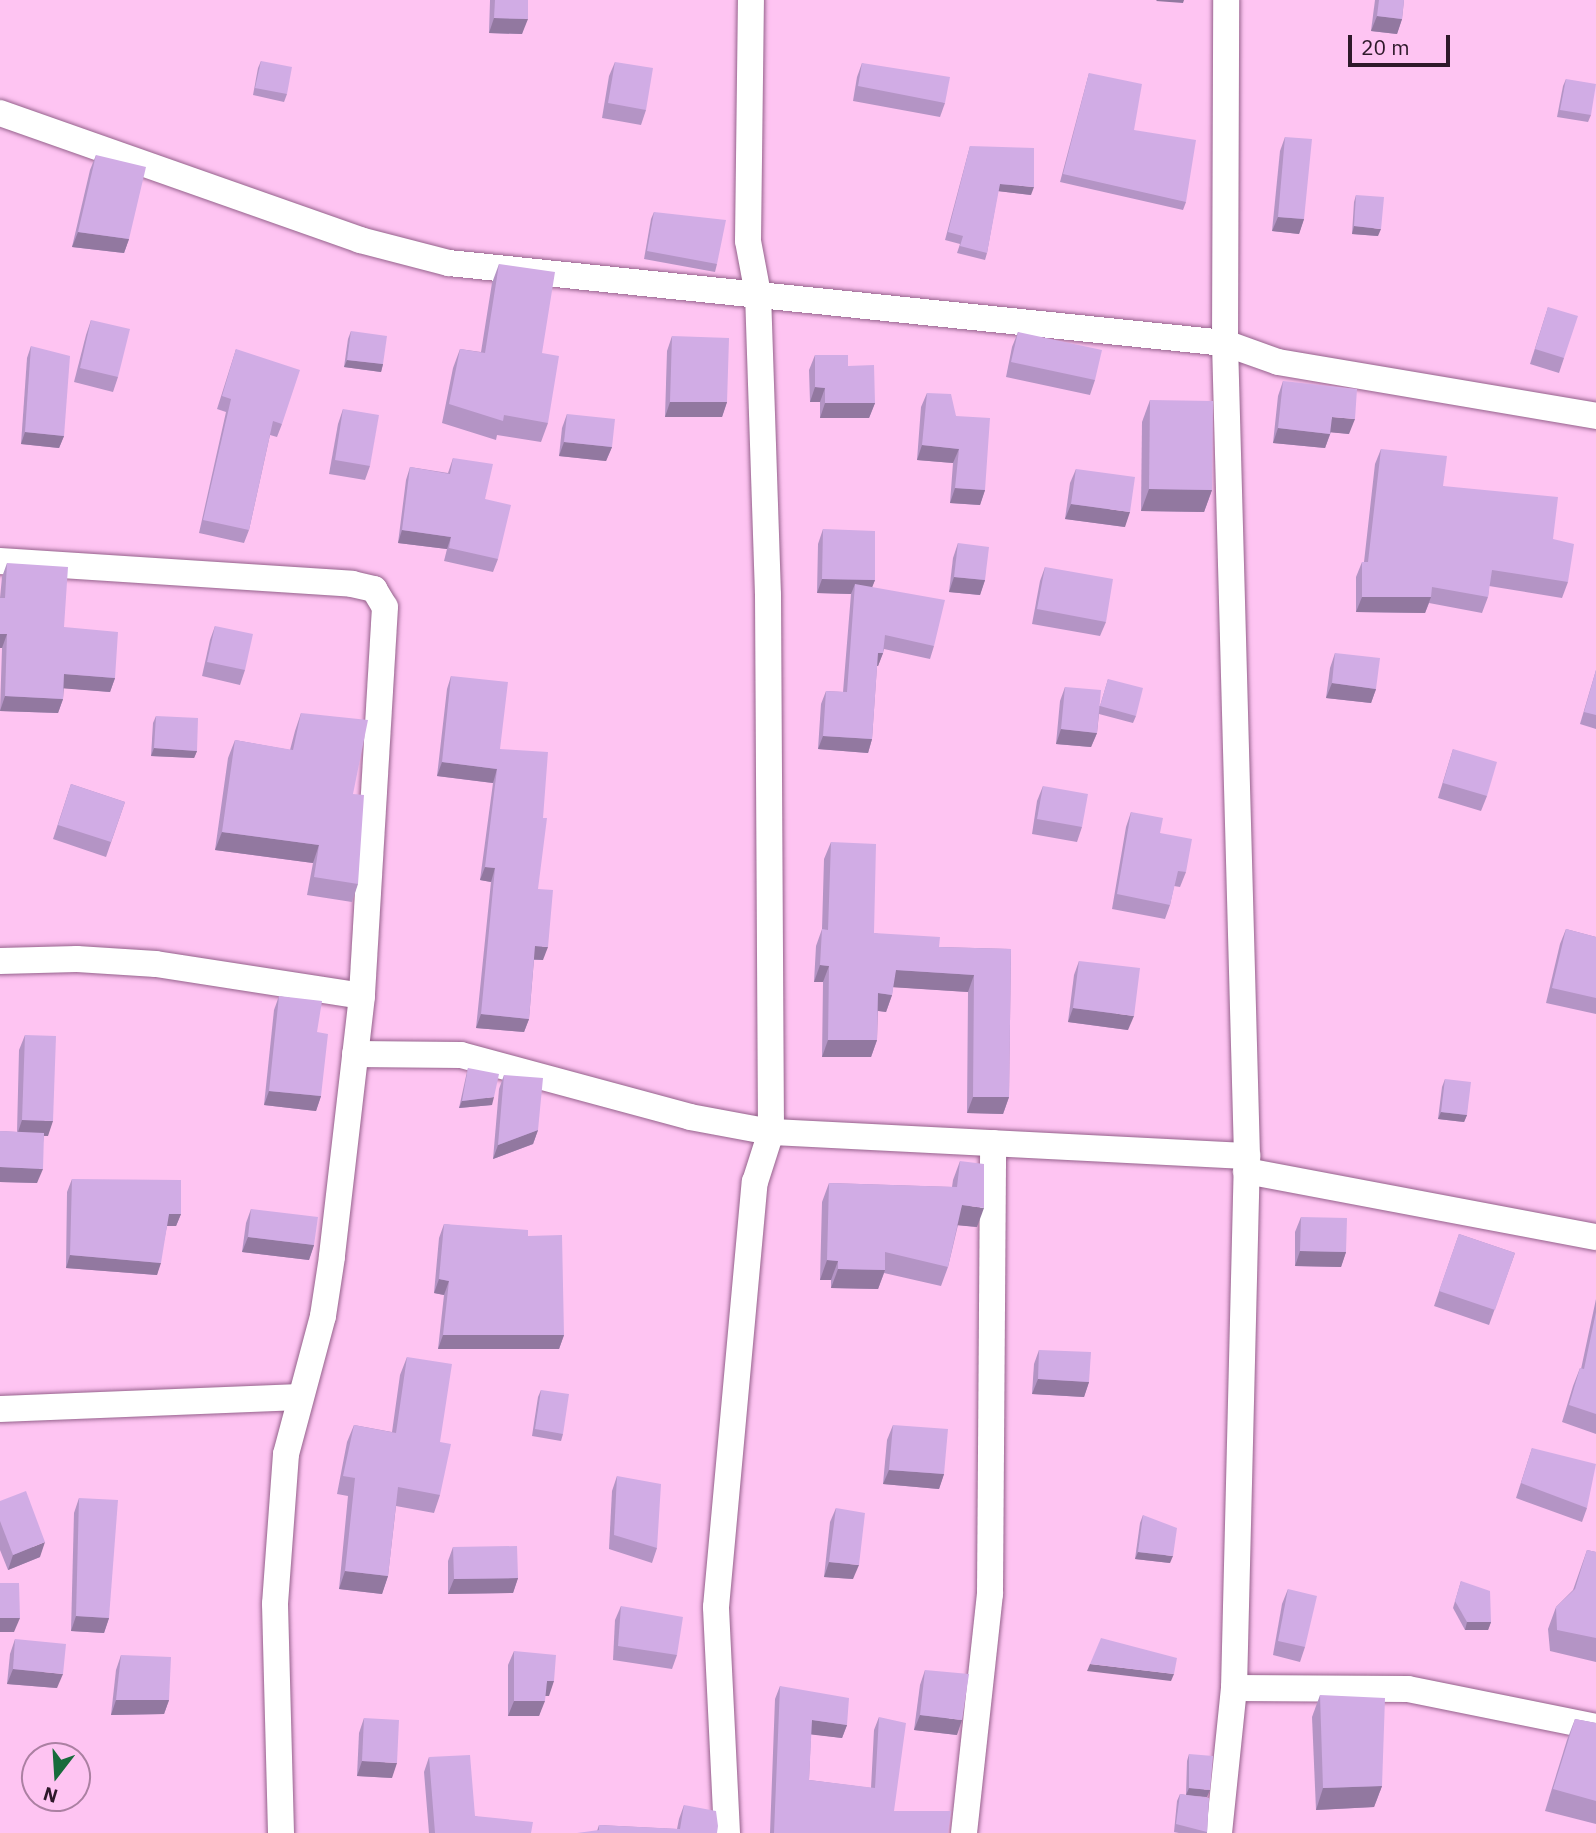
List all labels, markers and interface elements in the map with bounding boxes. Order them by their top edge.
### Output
scale bar [1351,21,1452,65]
text: 20 m [1361,33,1410,61]
north arrow [21,1742,91,1812]
text: N [40,1782,61,1809]

